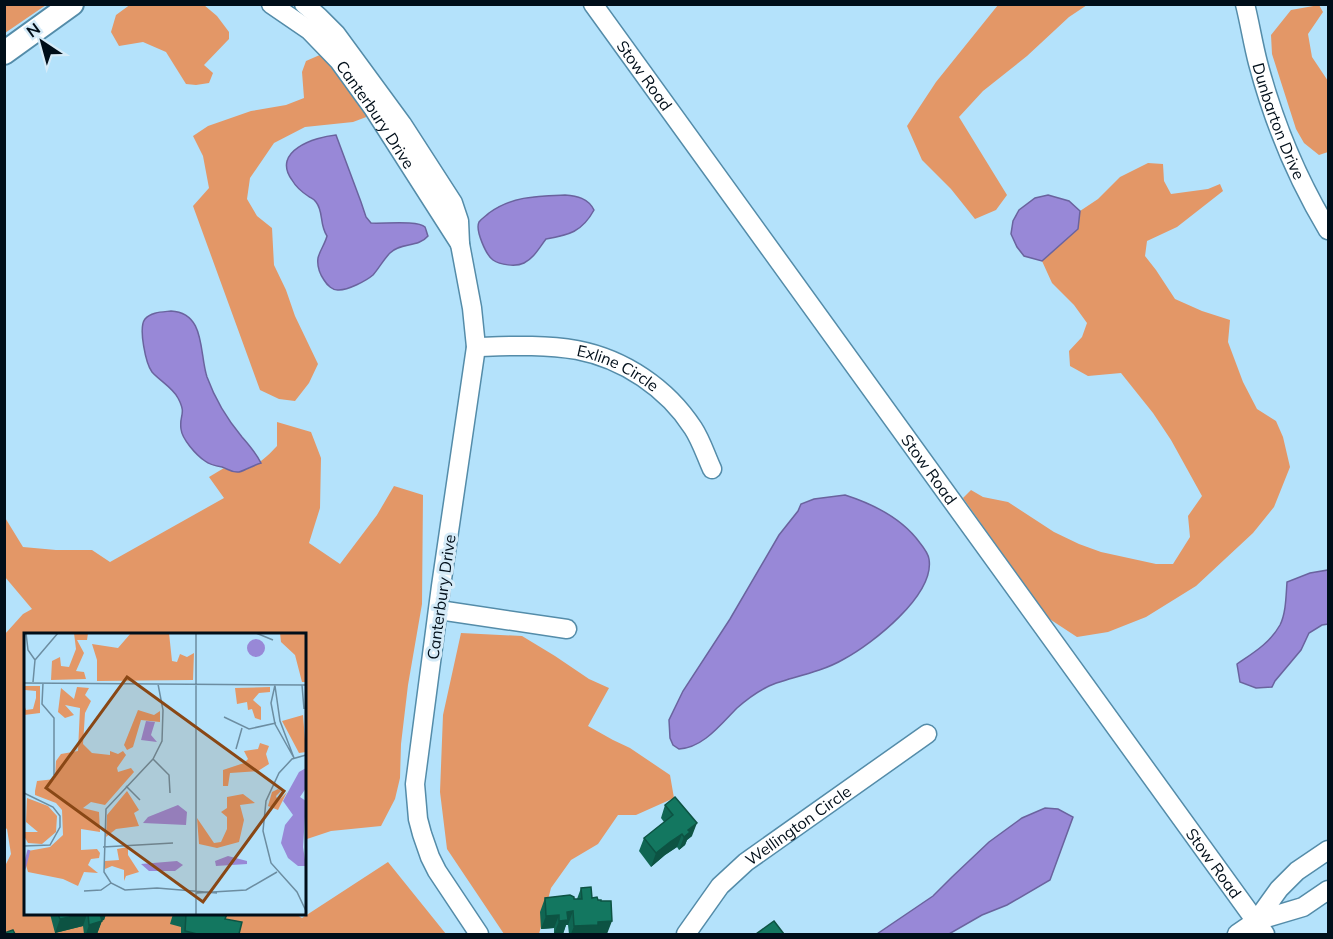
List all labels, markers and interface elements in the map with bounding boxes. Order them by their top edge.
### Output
north arrow [12,12,72,72]
text: N [22,18,44,42]
street label: Stow Road [612,36,677,114]
street label: Canterbury Drive [332,57,419,172]
street label: Dunbarton Drive [1248,60,1310,183]
street label: Exline Circle [575,340,663,396]
street label: Stow Road [897,430,961,508]
street label: Canterbury Drive [422,533,460,661]
inset map [24,633,306,915]
street label: Wellington Circle [741,781,855,869]
street label: Stow Road [1182,824,1246,902]

